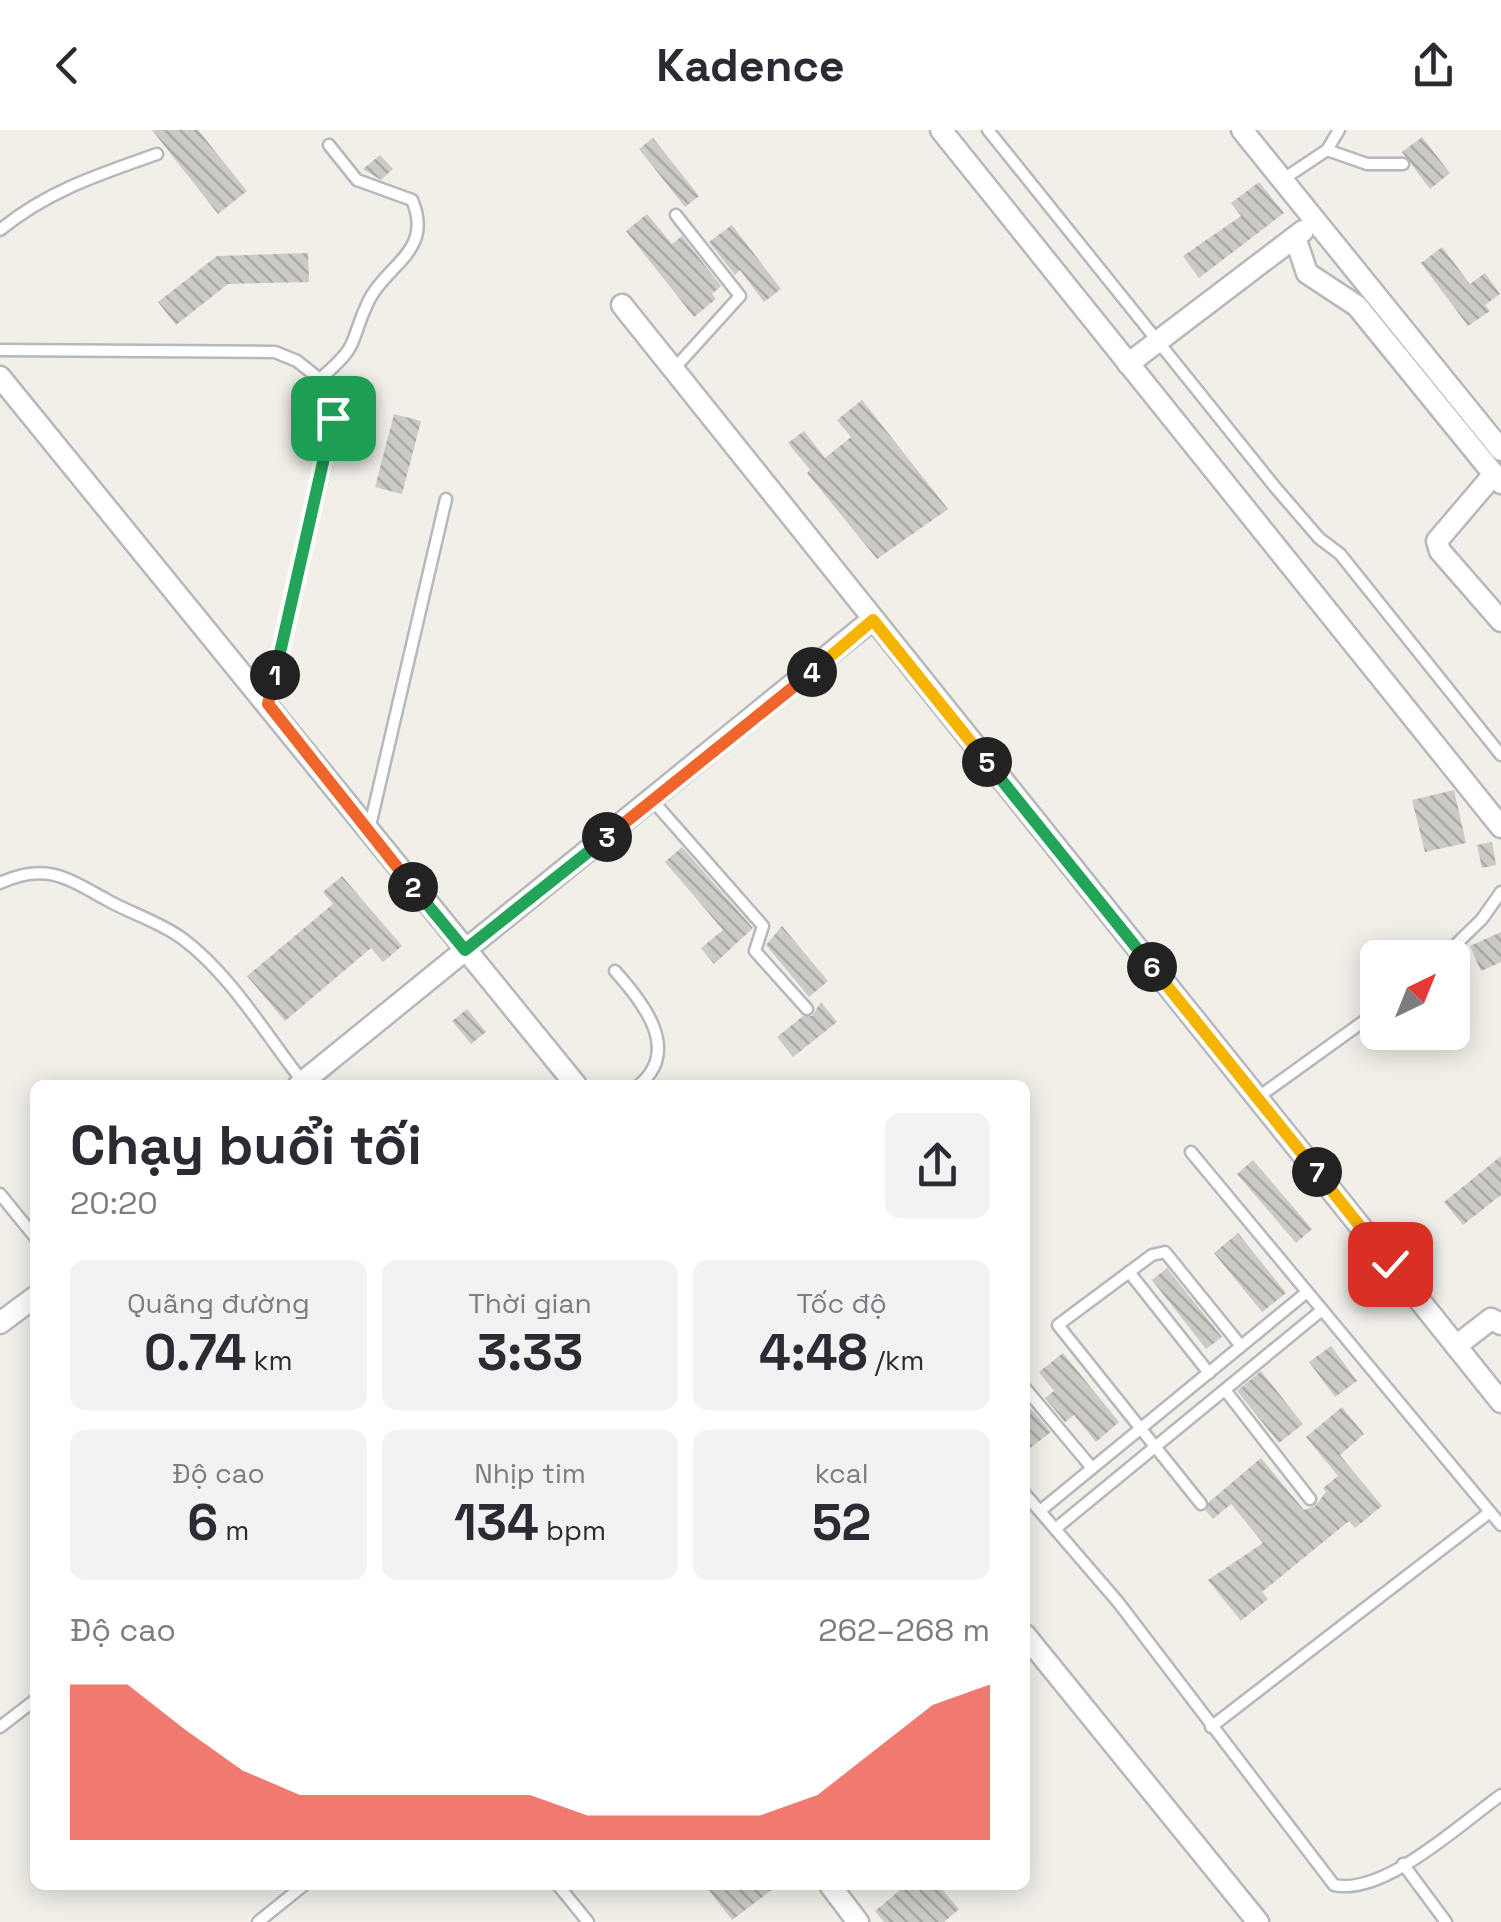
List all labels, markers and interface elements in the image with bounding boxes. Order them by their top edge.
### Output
text: Kadence [656,37,845,94]
icon: back [40,38,95,93]
icon: share [1406,38,1461,93]
pin [291,376,376,461]
icon: arrive [306,391,361,446]
pin: 4 [787,647,837,697]
pin: 1 [250,650,300,700]
text: 4 [803,654,821,690]
text: 1 [269,657,281,693]
pin: 5 [962,737,1012,787]
text: 5 [979,744,995,780]
pin: 3 [582,812,632,862]
text: 3 [598,819,616,855]
pin: 2 [388,862,438,912]
text: 2 [405,869,421,905]
north arrow [1360,940,1470,1050]
map controls [1360,940,1470,1050]
pin: 6 [1127,942,1177,992]
text: 6 [1143,949,1161,985]
text: Chạy buổi tối [70,1110,422,1180]
button: share [885,1113,990,1218]
pin: 7 [1292,1147,1342,1197]
text: 7 [1309,1154,1325,1190]
text: 20:20 [70,1183,158,1223]
pin [1348,1222,1433,1307]
icon: check [1363,1237,1418,1292]
text: Quãng đường [127,1285,310,1321]
text: Thời gian [468,1285,592,1321]
text: Tốc độ [797,1285,887,1321]
text: 0.74 [144,1321,246,1385]
text: 3:33 [477,1321,583,1385]
text: 4:48 [759,1321,868,1385]
text: km [246,1342,293,1378]
text: /km [868,1342,924,1378]
text: Độ cao [172,1455,265,1491]
text: Nhịp tim [474,1455,586,1491]
text: kcal [815,1455,869,1491]
text: 6 [187,1491,218,1555]
text: 134 [454,1491,539,1555]
text: 52 [812,1491,871,1555]
text: m [218,1512,249,1548]
text: bpm [539,1512,606,1548]
text: Độ cao [70,1610,176,1650]
text: 262–268 m [818,1610,990,1650]

